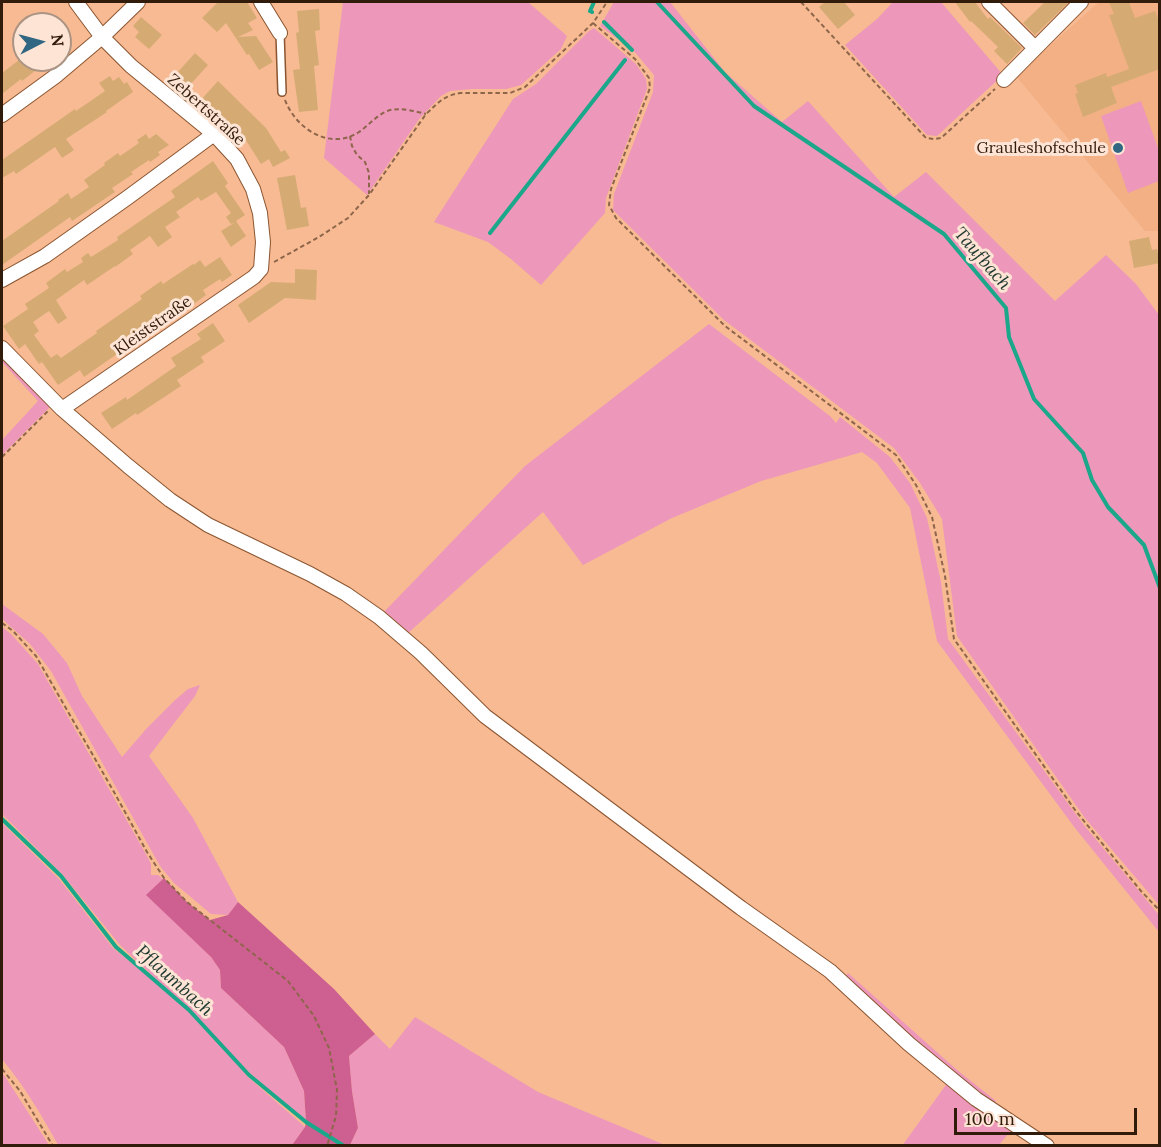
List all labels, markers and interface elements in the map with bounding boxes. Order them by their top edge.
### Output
north arrow [12,12,72,72]
text: N [47,33,69,48]
street label: Zebertstraße [163,70,249,150]
place label: Grauleshofschule [977,138,1106,158]
marker: Grauleshofschule [1111,141,1125,155]
water label: Taufbach [949,223,1015,295]
street label: Kleiststraße [111,292,195,360]
water label: Pflaumbach [131,941,217,1021]
scale bar [957,1096,1140,1134]
text: 100 m [965,1107,1015,1130]

